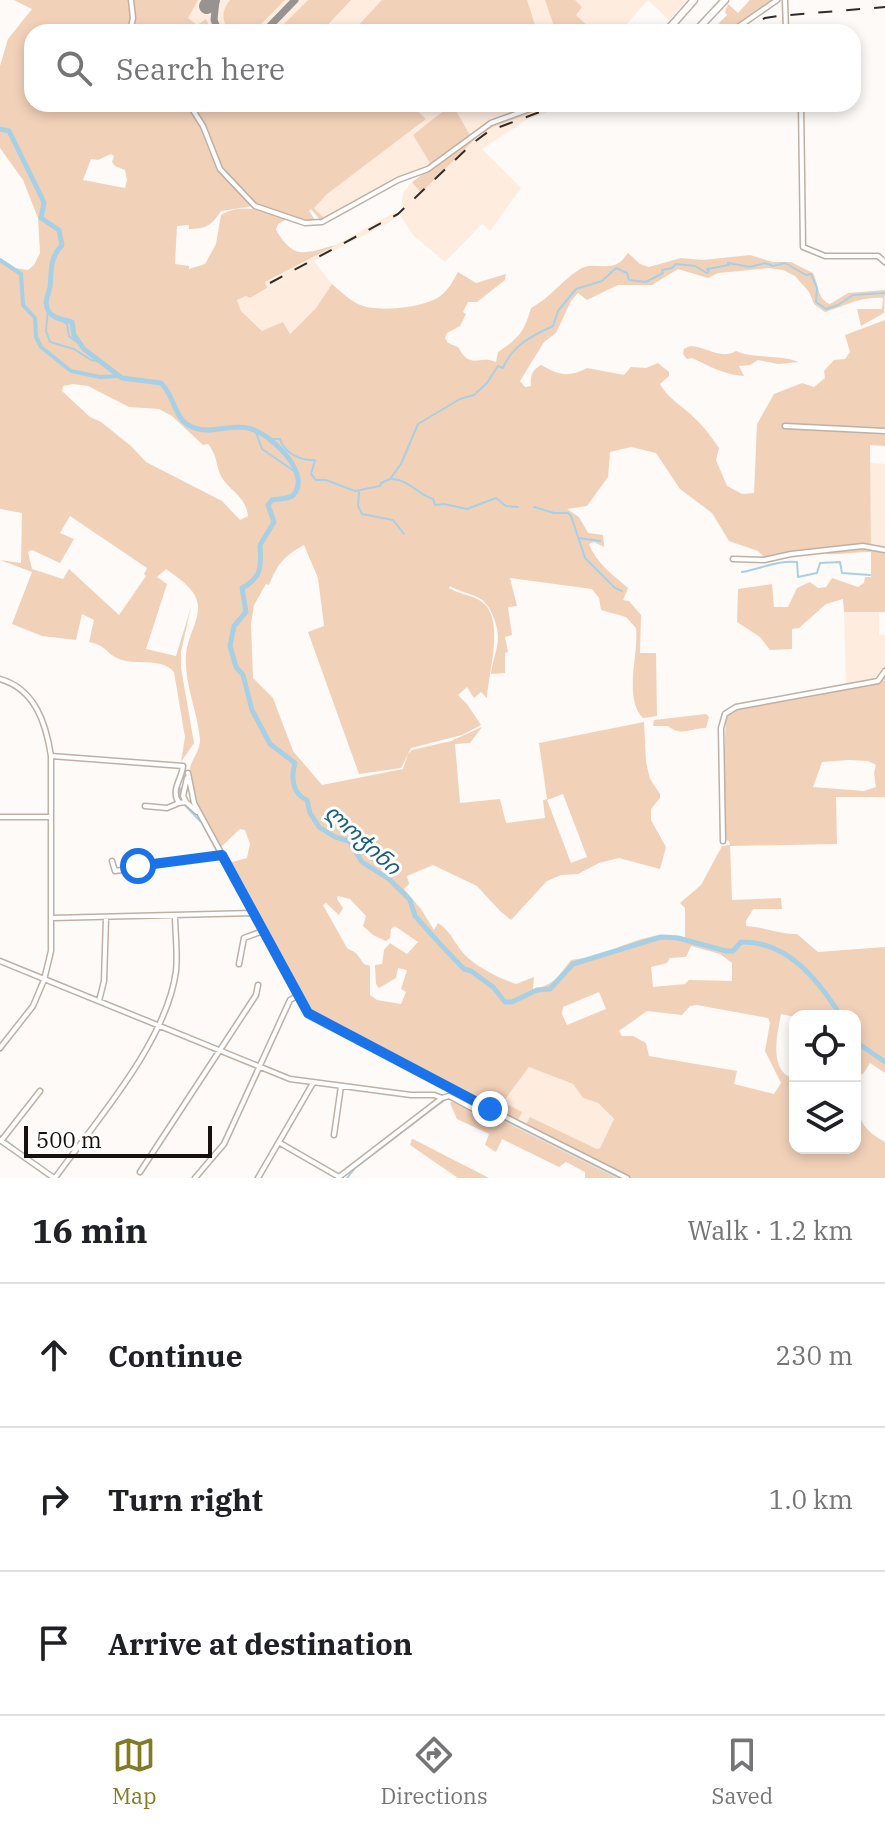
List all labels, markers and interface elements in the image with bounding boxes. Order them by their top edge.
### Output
search box [24,24,861,112]
icon: search [52,46,96,90]
text: Search here [116,49,285,88]
water label: ლოჭინი [319,797,408,881]
route start [120,848,156,884]
map controls [789,1010,861,1154]
button: locate [789,1010,861,1082]
button: layers [789,1082,861,1154]
route end [472,1091,508,1127]
scale bar [24,1122,212,1158]
text: 500 m [36,1125,102,1154]
text: 16 min [32,1208,148,1252]
text: Walk · 1.2 km [688,1213,853,1247]
icon: ahead [32,1333,76,1377]
text: Continue [108,1336,243,1375]
text: 230 m [775,1338,853,1372]
icon: right [32,1477,76,1521]
text: Turn right [108,1480,263,1519]
text: 1.0 km [769,1482,853,1516]
icon: arrive [32,1621,76,1665]
text: Arrive at destination [108,1624,413,1663]
tab: Map [112,1733,157,1810]
tab: Directions [380,1733,488,1810]
tab: Saved [711,1733,773,1810]

